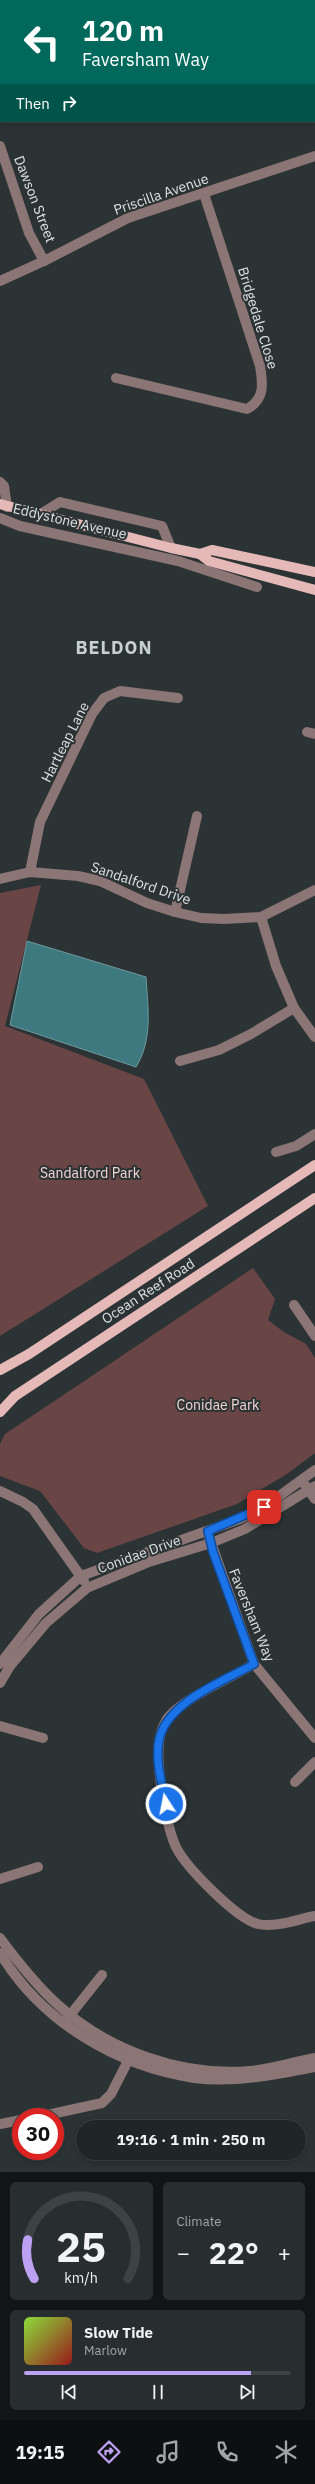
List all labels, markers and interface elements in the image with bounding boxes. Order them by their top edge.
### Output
text: 120 m [82,12,164,49]
icon: left [16,16,68,68]
text: Faversham Way [82,48,209,71]
icon: right [58,92,80,114]
text: Then [16,94,50,113]
street label: Dawson Street [10,153,60,245]
street label: Priscilla Avenue [111,169,211,219]
street label: Bridgedale Close [234,265,282,372]
street label: Eddystone Avenue [11,499,129,543]
district label: BELDON [76,636,152,659]
street label: Hartleap Lane [37,698,93,785]
street label: Sandalford Drive [89,858,194,909]
park label: Sandalford Park [40,1164,141,1182]
street label: Ocean Reef Road [98,1254,198,1328]
park label: Conidae Park [177,1396,260,1414]
pin [247,1490,281,1524]
icon: arrive [253,1496,275,1518]
street label: Conidae Drive [95,1531,183,1577]
street label: Faversham Way [225,1566,279,1664]
position arrow [145,1783,187,1825]
speed limit sign: 30 [12,2108,64,2160]
text: 19:16 · 1 min · 250 m [117,2130,265,2149]
text: Climate [177,2213,221,2230]
text: 25 [56,2219,106,2273]
text: 22° [209,2233,259,2272]
text: − [177,2238,190,2267]
text: + [278,2238,291,2267]
text: km/h [64,2268,98,2287]
text: Slow Tide [84,2323,153,2342]
text: Marlow [84,2342,127,2359]
icon: previous [58,2381,80,2403]
icon: pause [147,2381,169,2403]
icon: next [236,2381,258,2403]
icon: directions [95,2438,123,2466]
icon: music [154,2438,182,2466]
icon: phone [213,2438,241,2466]
icon: climate [272,2438,300,2466]
text: 19:15 [15,2441,65,2464]

